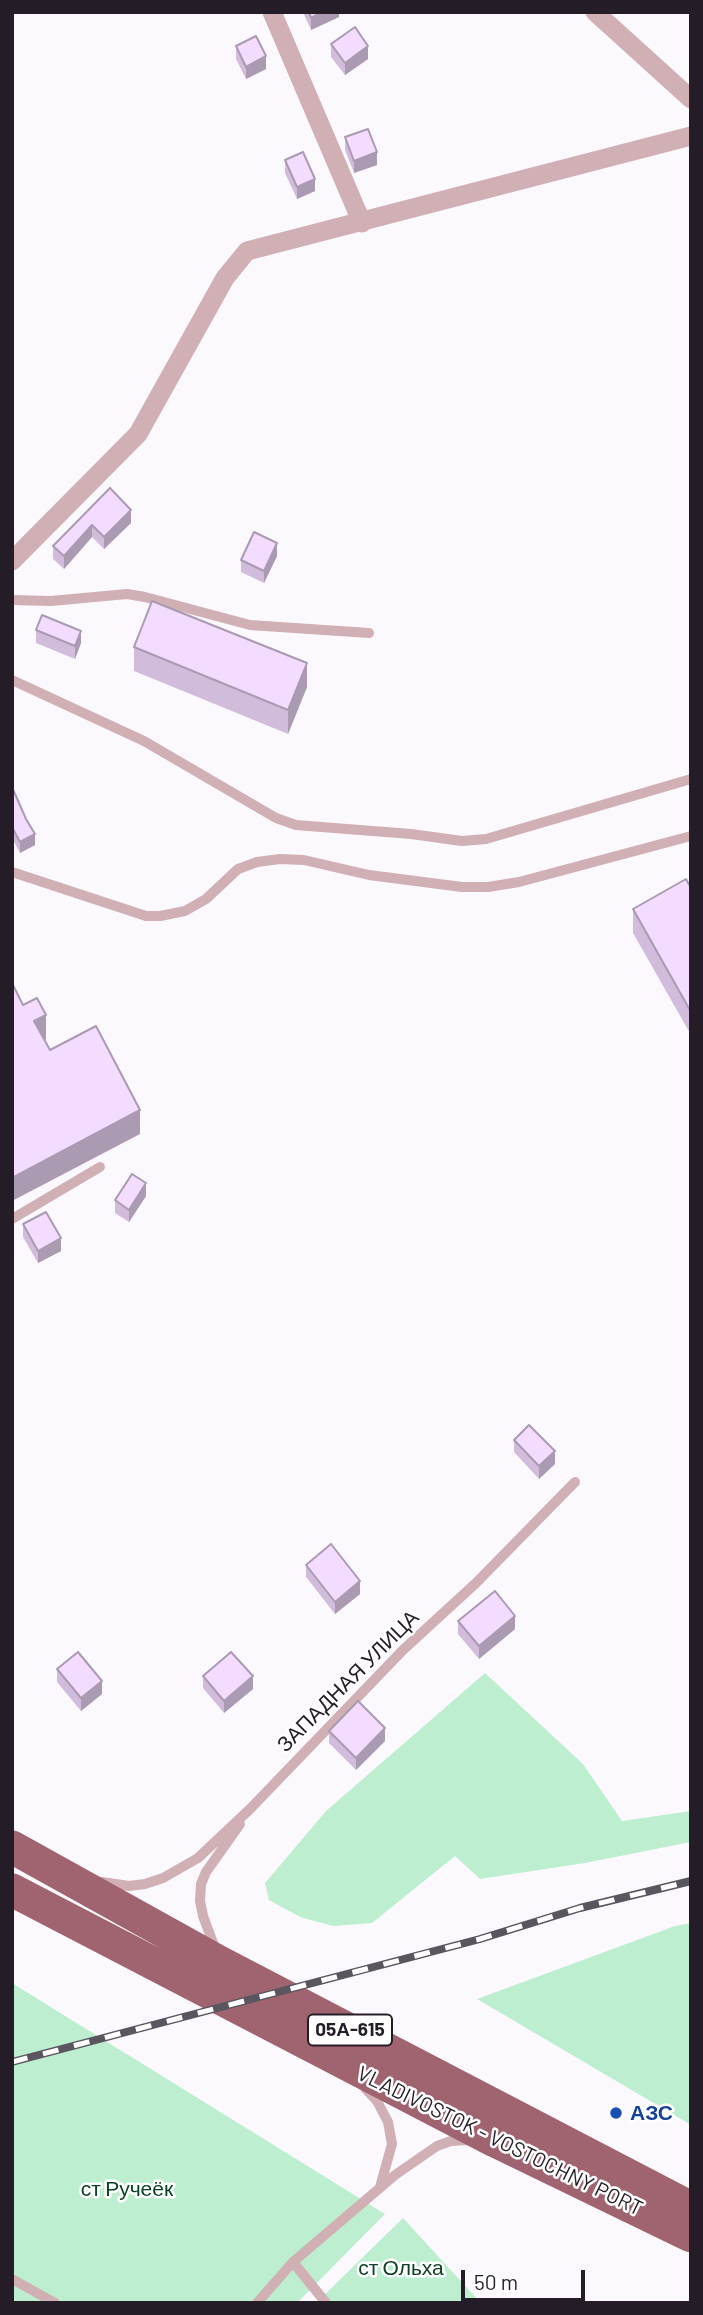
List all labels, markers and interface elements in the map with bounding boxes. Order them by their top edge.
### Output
street label: ЗАПАДНАЯ УЛИЦА [272,1605,424,1757]
road number: 05А-615 [308,2014,392,2046]
street label: VLADIVOSTOK - VOSTOCHNY PORT [353,2061,647,2221]
place label: АЗС [630,2100,673,2126]
marker: АЗС [608,2105,624,2121]
park label: ст Ручеёк [81,2176,173,2202]
park label: ст Ольха [358,2255,444,2281]
scale bar [465,2256,589,2300]
text: 50 m [474,2269,518,2294]

